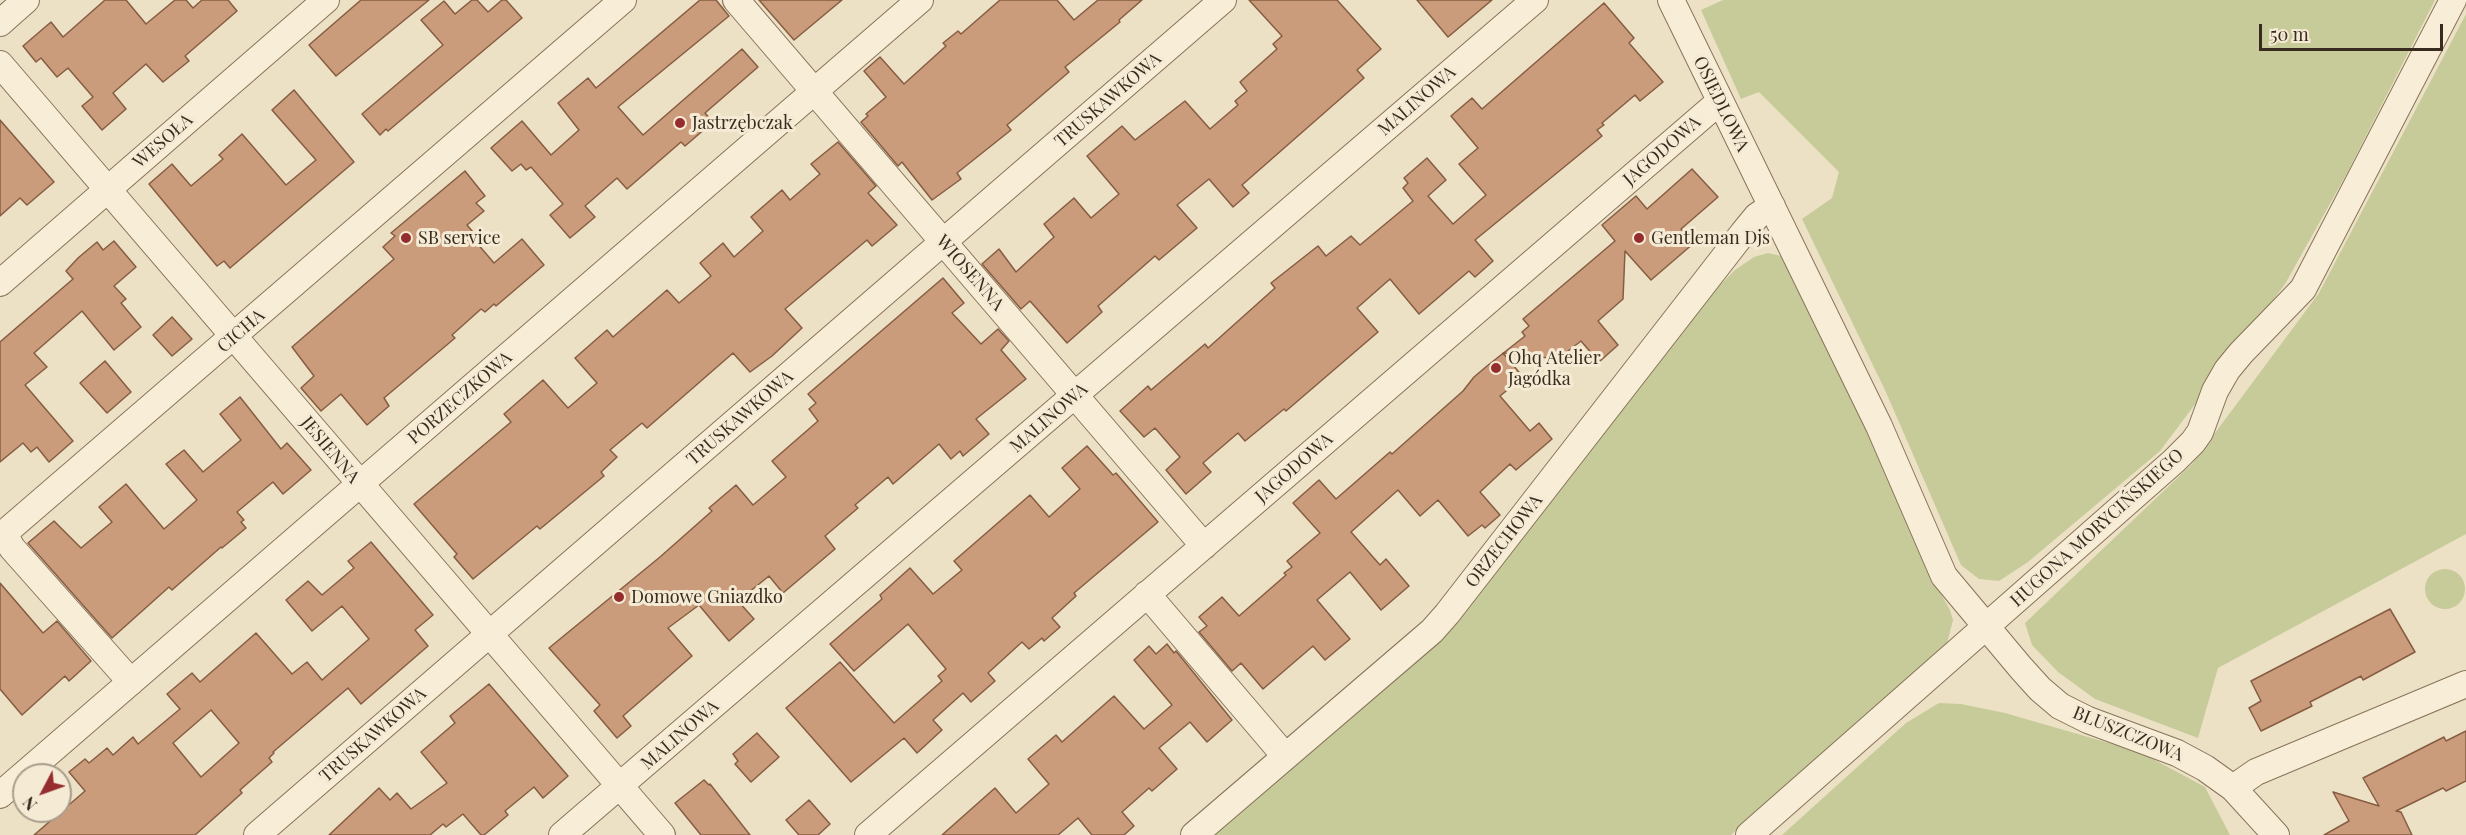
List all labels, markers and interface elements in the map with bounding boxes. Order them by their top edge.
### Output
scale bar [2262,12,2446,50]
text: 50 m [2270,22,2309,46]
street label: TRUSKAWKOWA [1050,48,1166,152]
street label: OSIEDLOWA [1689,53,1753,155]
street label: MALINOWA [1374,61,1460,141]
street label: WESOŁA [129,109,197,173]
place label: Jastrzębczak [692,112,793,134]
street label: JAGODOWA [1619,112,1705,190]
marker: Jastrzębczak [673,116,687,130]
place label: SB service [418,227,501,249]
place label: Gentleman Djs [1651,227,1770,249]
marker: SB service [399,231,413,245]
street label: WIOSENNA [931,231,1009,315]
marker: Gentleman Djs [1632,231,1646,245]
street label: CICHA [213,305,269,357]
street label: PORZECZKOWA [404,347,516,449]
place label: Ohq Atelier Jagódka [1508,347,1601,389]
marker: Ohq Atelier Jagódka [1489,361,1503,375]
street label: TRUSKAWKOWA [682,366,798,470]
street label: MALINOWA [1006,378,1092,458]
street label: JESIENNA [296,412,364,488]
street label: JAGODOWA [1251,429,1337,507]
street label: HUGONA MORYCIŃSKIEGO [2006,444,2188,612]
street label: ORZECHOWA [1461,490,1547,592]
place label: Domowe Gniazdko [631,586,783,608]
marker: Domowe Gniazdko [612,590,626,604]
street label: TRUSKAWKOWA [315,683,431,787]
street label: MALINOWA [637,695,723,775]
street label: BLUSZCZOWA [2070,702,2186,766]
north arrow [12,763,72,823]
text: N [18,793,41,815]

